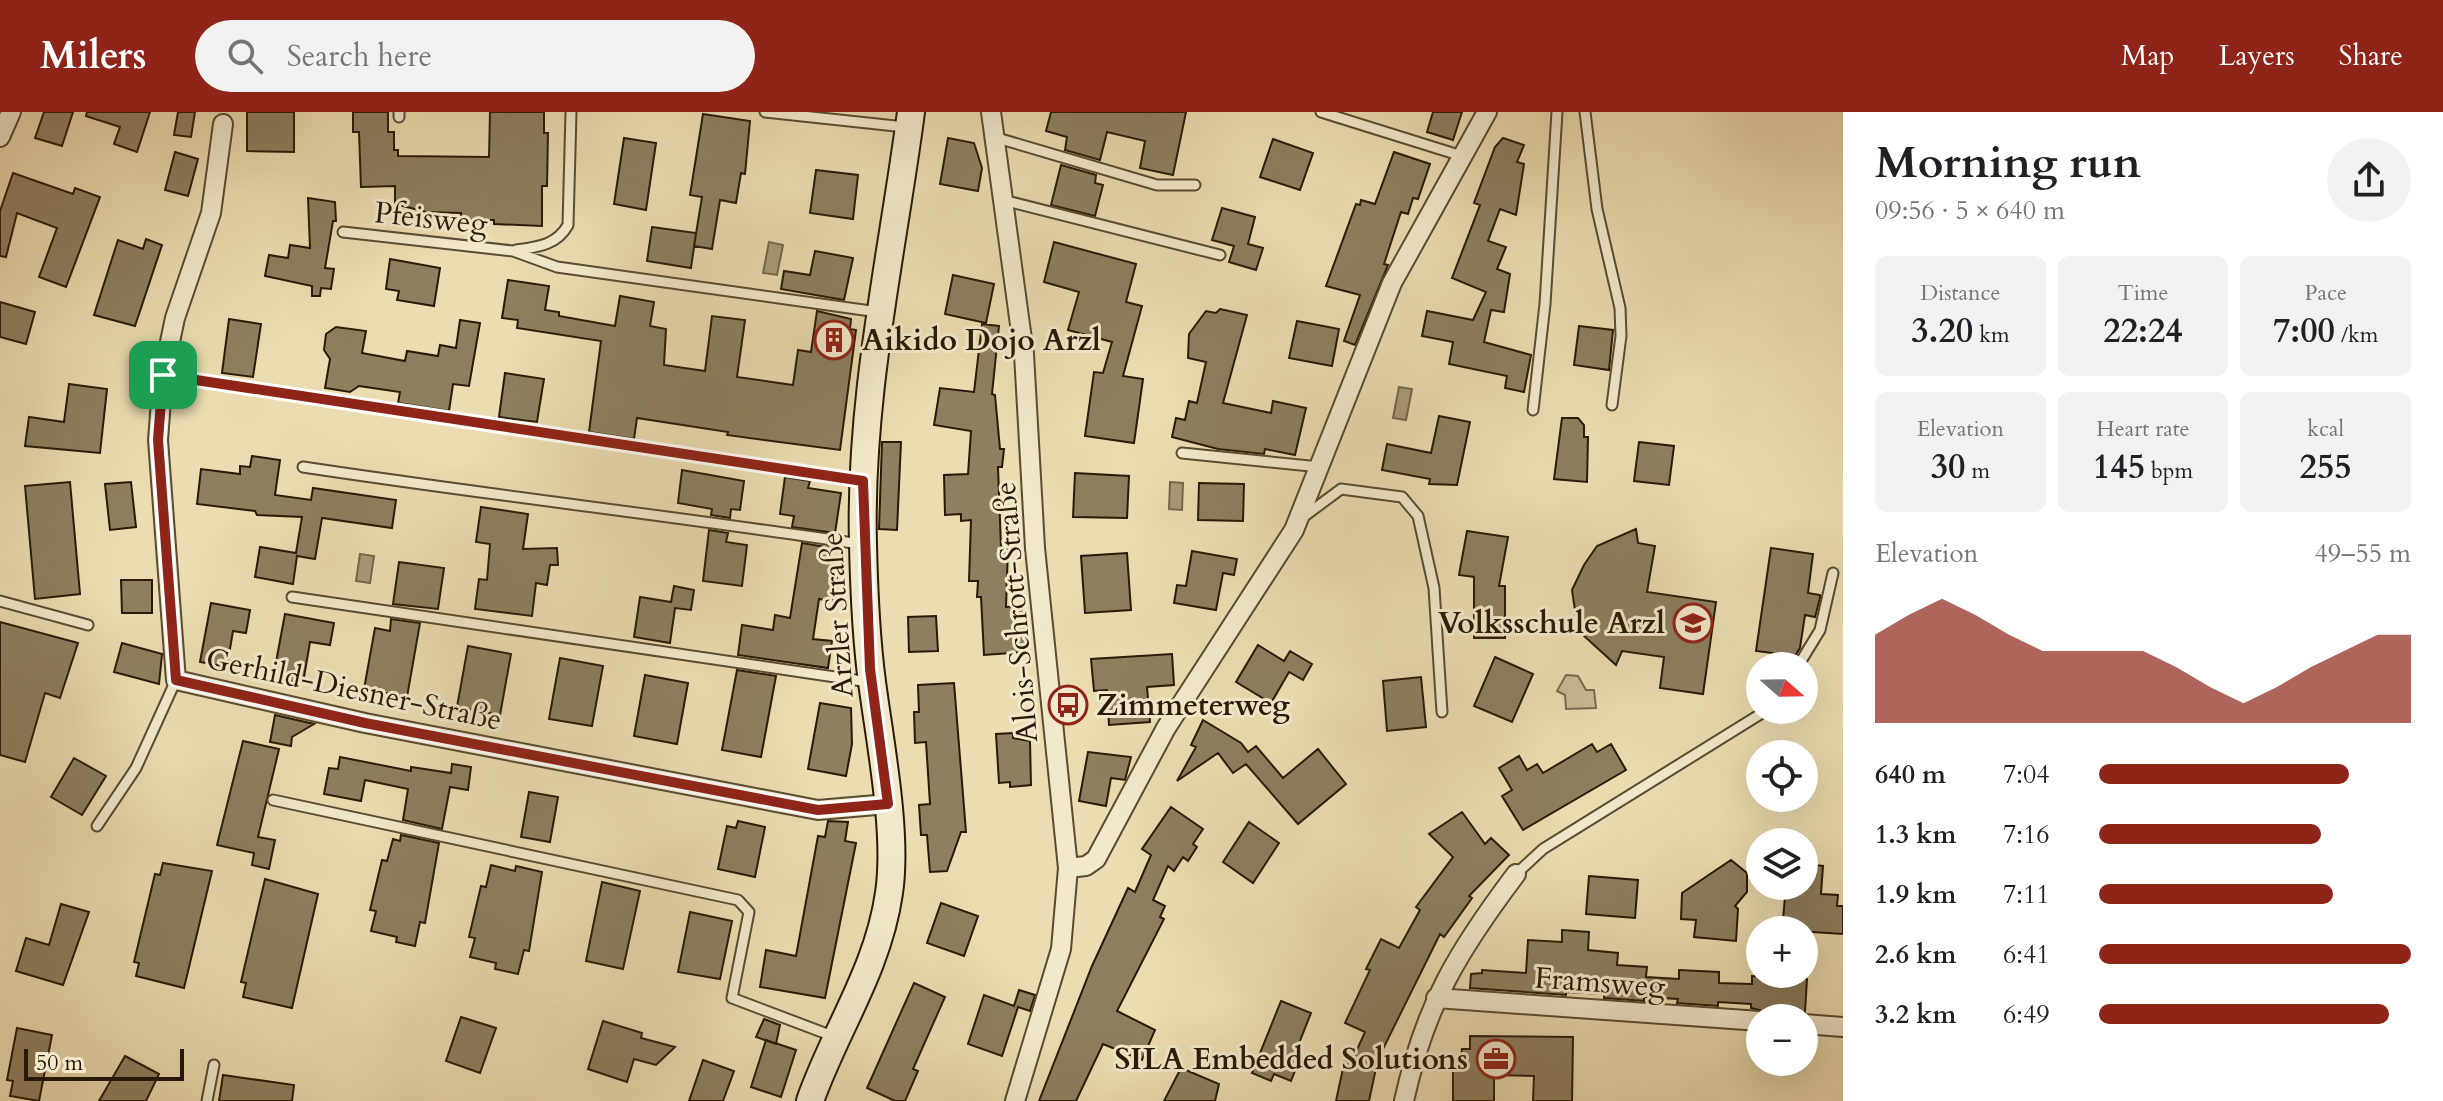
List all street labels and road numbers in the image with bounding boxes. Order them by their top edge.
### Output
street label: Pfeisweg [372,192,490,245]
street label: Alois-Schrott-Straße [985,480,1048,744]
street label: Arzler Straße [811,531,864,699]
street label: Gerhild-Diesner-Straße [202,638,506,741]
street label: Framsweg [1533,957,1667,1008]

